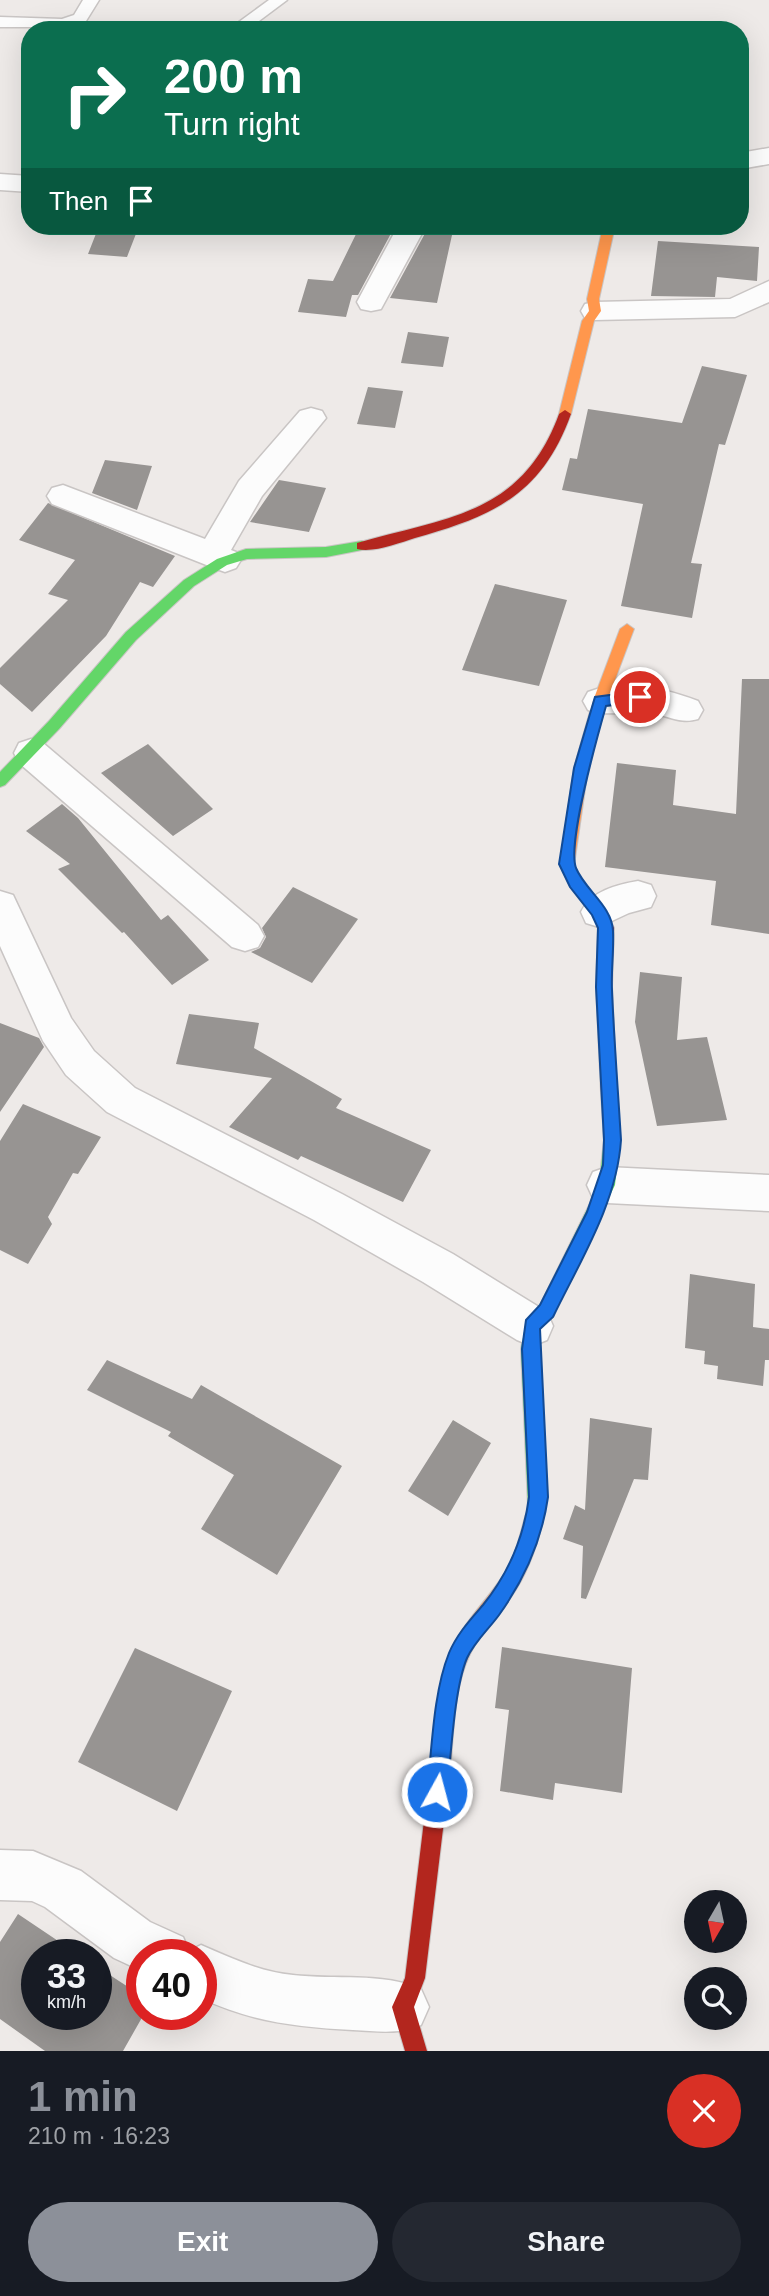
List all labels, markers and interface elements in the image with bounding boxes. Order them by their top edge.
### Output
icon: right [49,49,140,140]
text: 200 m [164,49,303,103]
text: Turn right [164,106,300,142]
icon: arrive [122,182,160,220]
text: Then [49,186,108,216]
pin [610,667,670,727]
icon: arrive [621,678,659,716]
position arrow [400,1755,474,1829]
north arrow [684,1890,747,1953]
map controls [684,1890,747,2030]
speed limit sign: 40 [126,1939,217,2030]
text: 33 [47,1956,86,1995]
button: search [684,1967,747,2030]
text: km/h [47,1992,86,2012]
text: 1 min [28,2073,138,2120]
button: close [667,2074,741,2148]
text: 210 m · 16:23 [28,2123,170,2149]
button: Exit [28,2202,378,2282]
button: Share [392,2202,741,2282]

